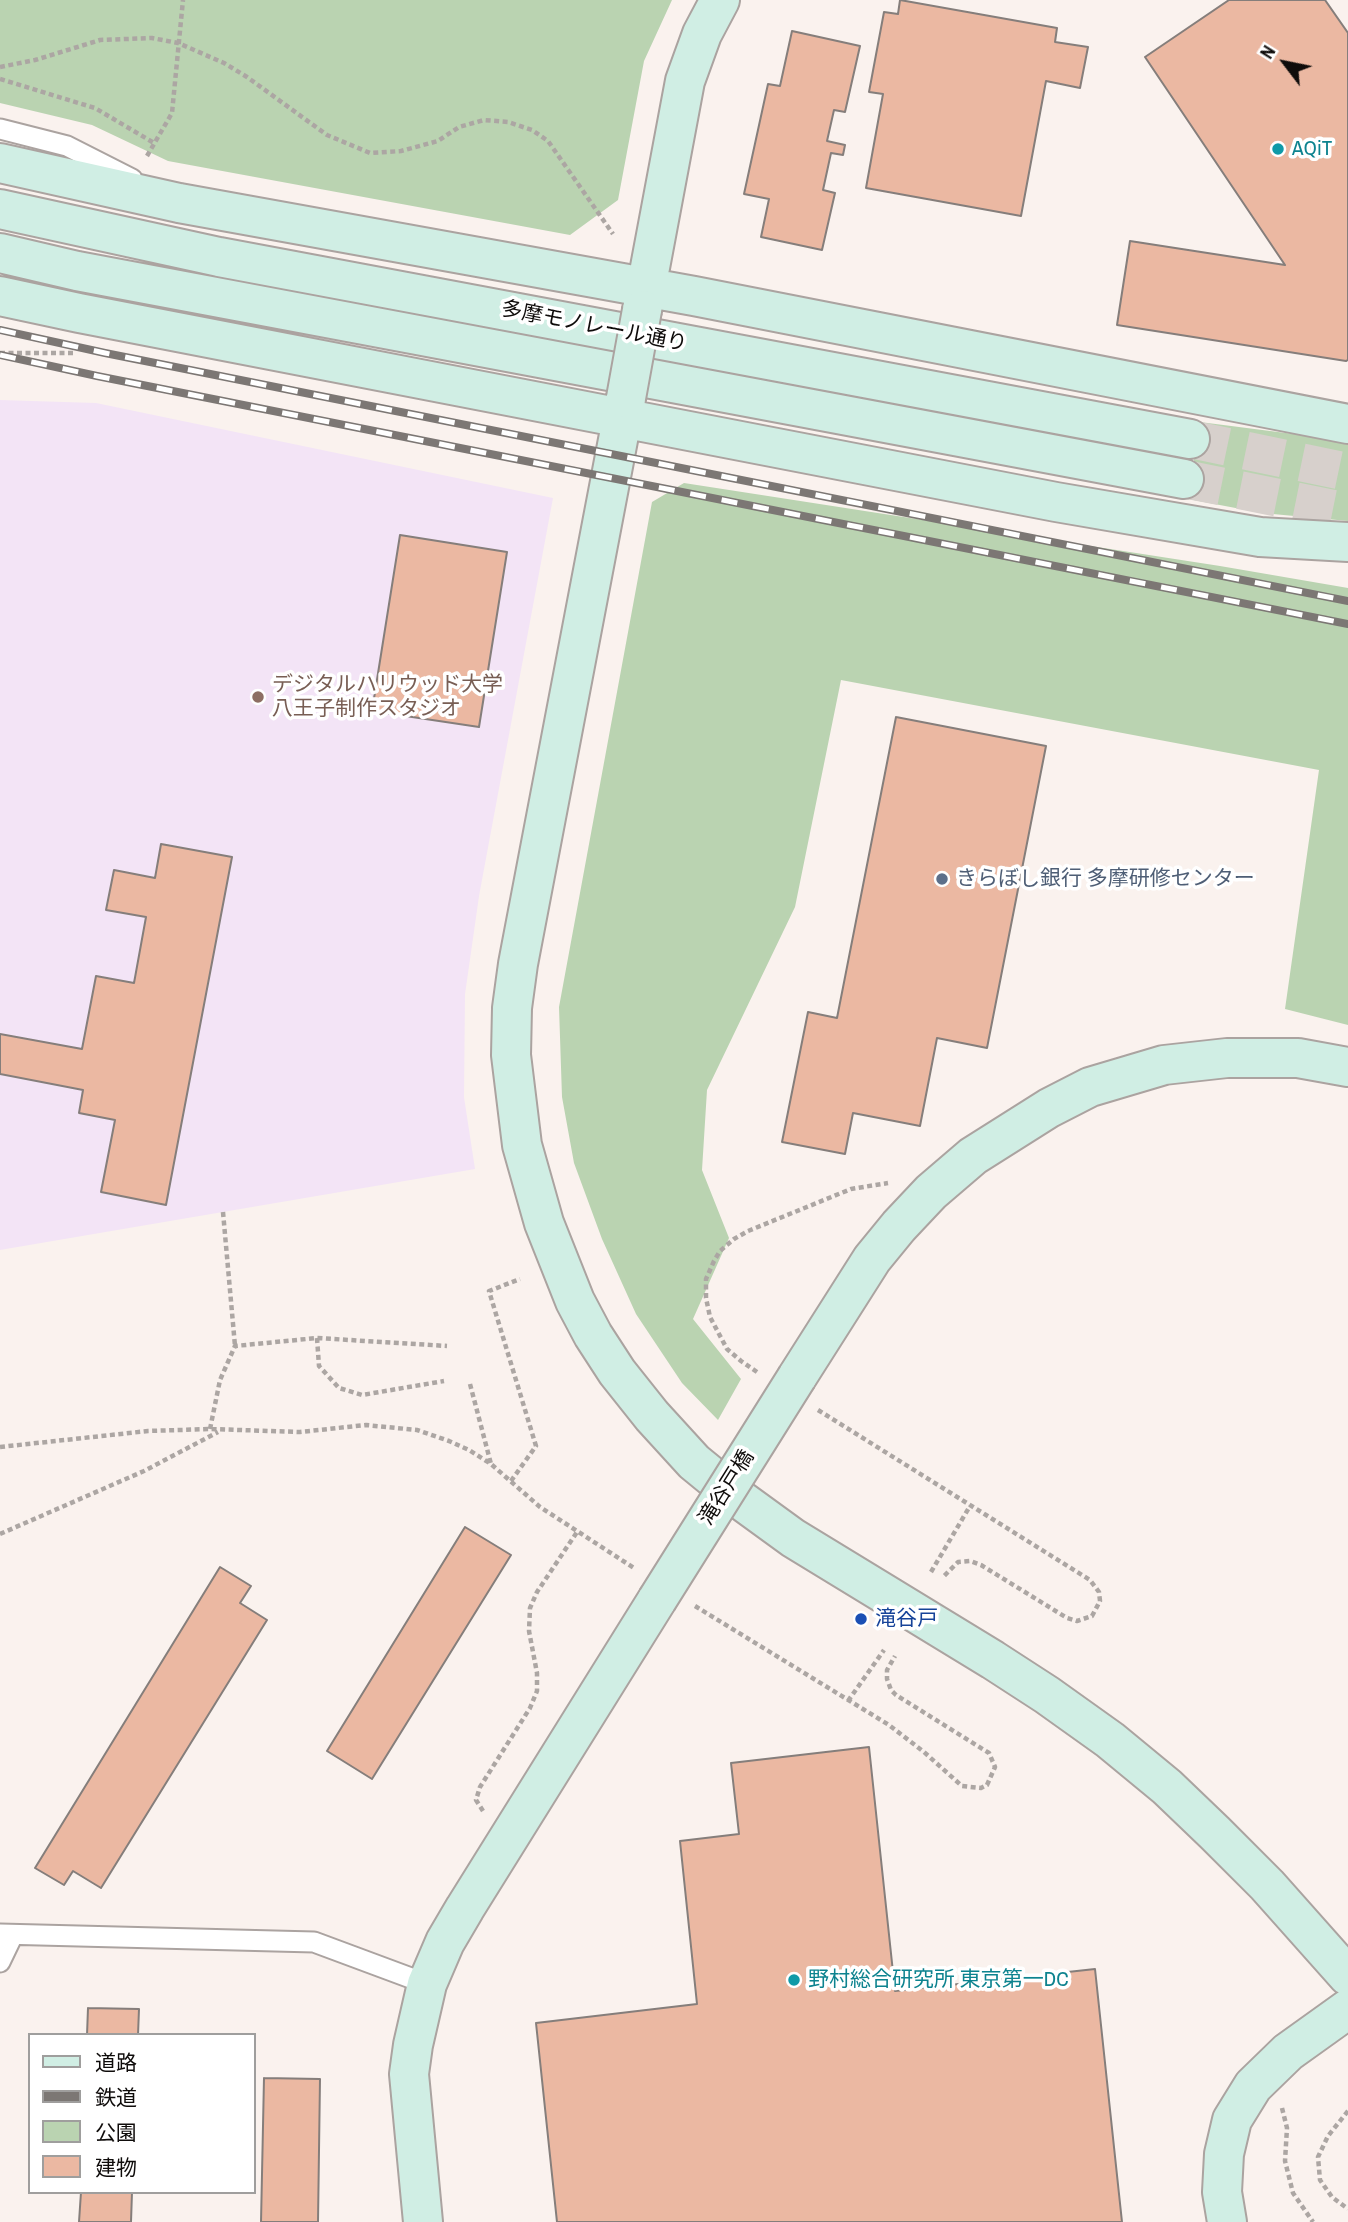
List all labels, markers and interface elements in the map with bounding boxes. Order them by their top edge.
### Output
north arrow [1250,28,1320,98]
text: N [1253,40,1281,64]
place label: AQiT [1292,136,1332,162]
marker: AQiT [1270,141,1286,157]
street label: 多摩モノレール通り [499,297,689,357]
place label: デジタルハリウッド大学 八王子制作スタジオ [272,672,503,722]
marker: デジタルハリウッド大学 八王子制作スタジオ [250,689,266,705]
place label: きらぼし銀行 多摩研修センター [956,866,1255,892]
marker: きらぼし銀行 多摩研修センター [934,871,950,887]
street label: 滝谷戸橋 [694,1446,760,1530]
place label: 滝谷戸 [875,1606,938,1632]
marker: 滝谷戸 [853,1611,869,1627]
place label: 野村総合研究所 東京第一DC [808,1967,1069,1993]
marker: 野村総合研究所 東京第一DC [786,1972,802,1988]
legend [28,2033,256,2194]
text: 道路 [95,2048,137,2077]
text: 鉄道 [95,2083,137,2112]
text: 公園 [95,2118,137,2147]
text: 建物 [95,2153,137,2182]

